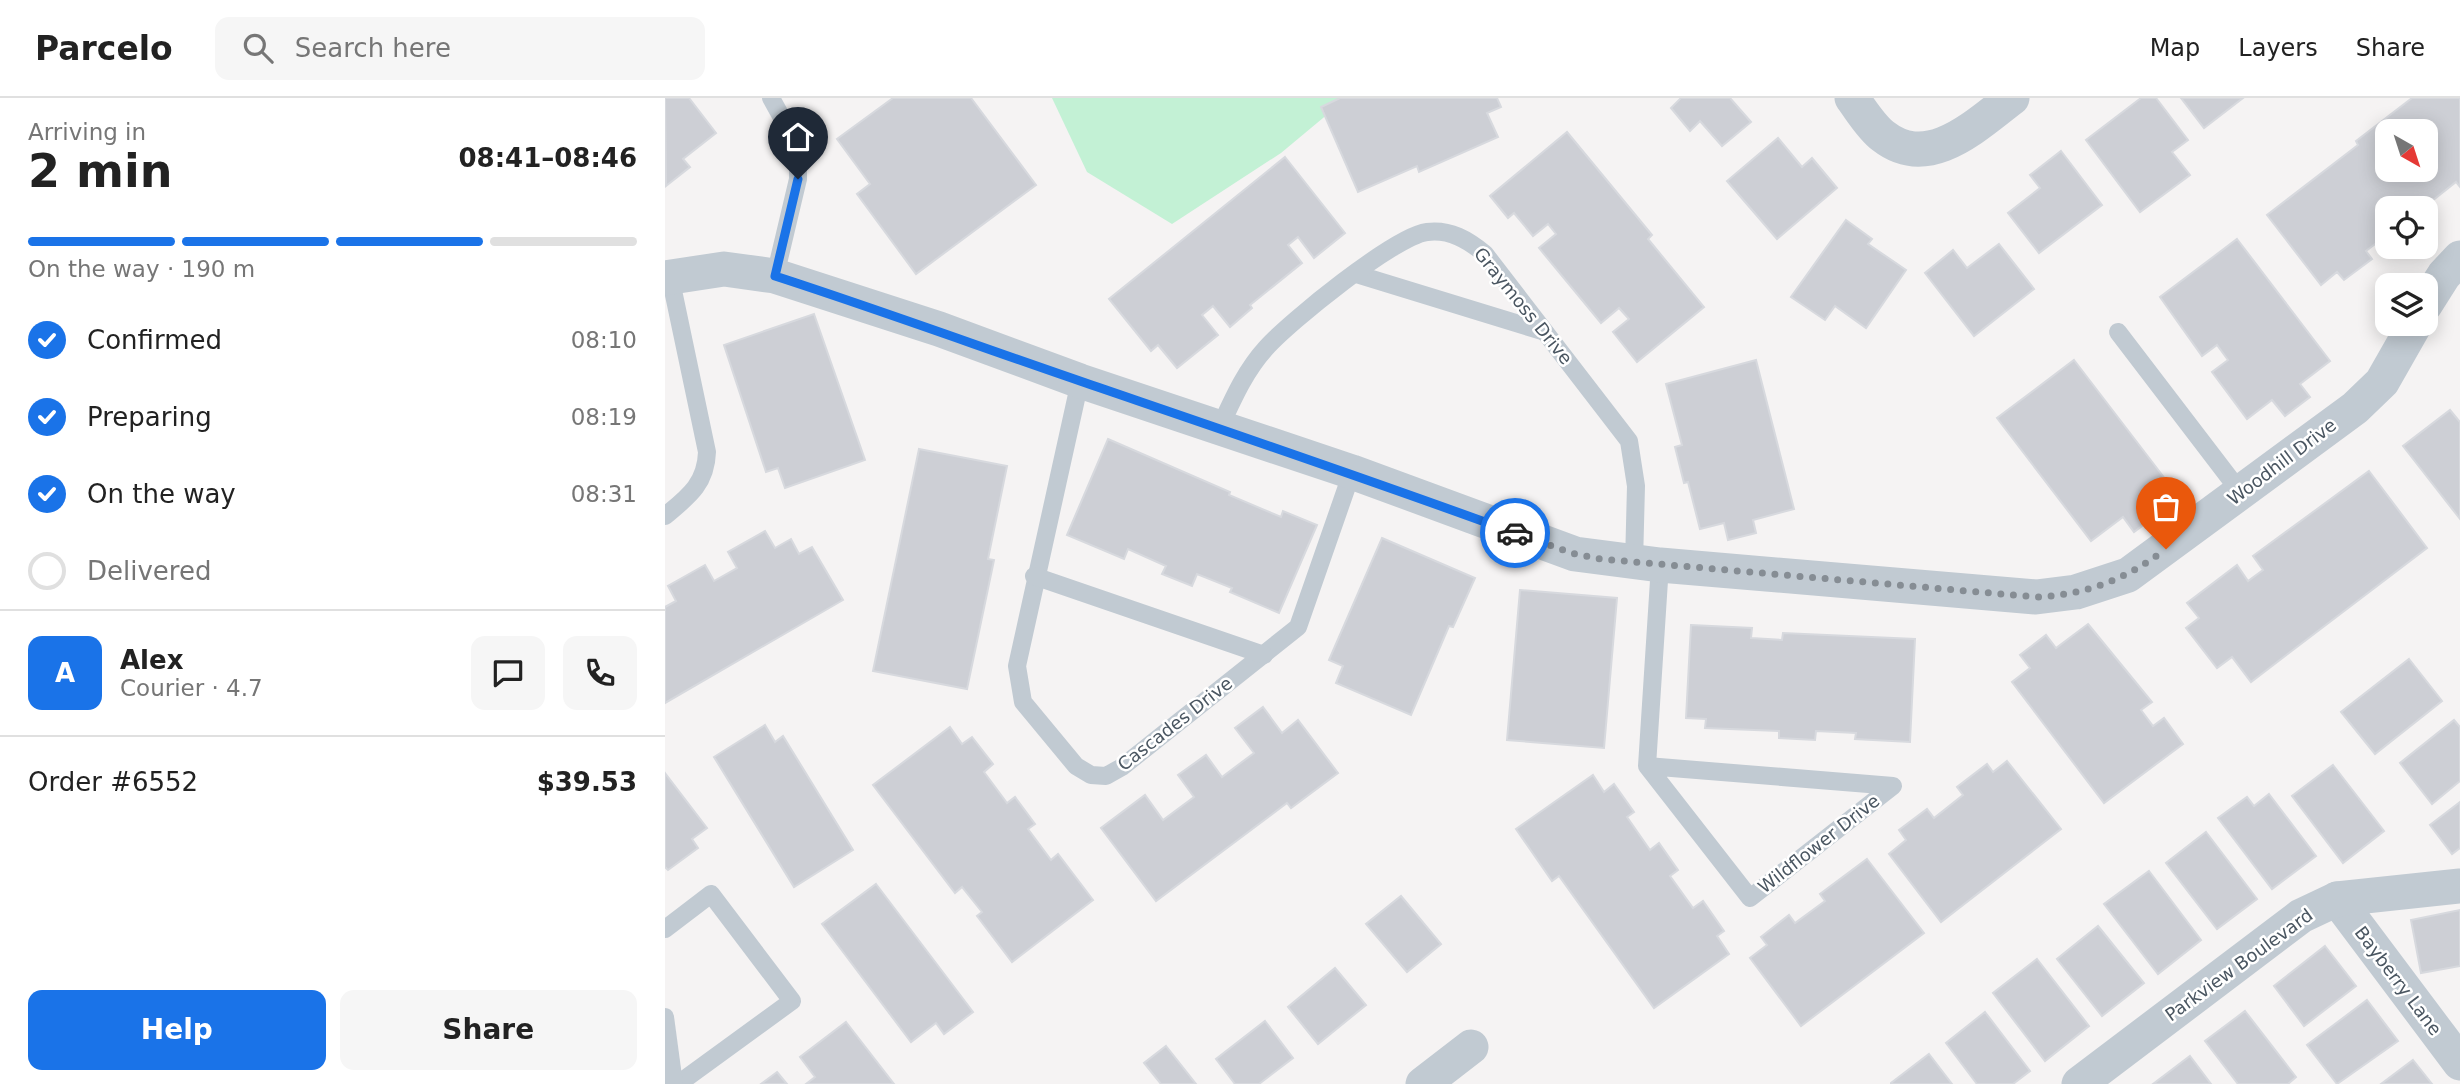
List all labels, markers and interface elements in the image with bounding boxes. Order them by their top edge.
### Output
search box [215,17,705,80]
text: Parcelo [35,29,173,68]
icon: search [239,29,277,67]
text: Search here [295,33,451,63]
text: Map [2150,34,2200,62]
text: Layers [2238,34,2318,62]
text: Share [2356,34,2425,62]
pin [768,107,828,179]
icon: home [779,118,817,156]
text: Arriving in [28,119,146,145]
north arrow [2375,119,2438,182]
map controls [2375,119,2438,336]
text: 08:41–08:46 [458,143,637,173]
text: 2 min [28,144,172,198]
button: locate [2375,196,2438,259]
street label: Graymoss Drive [1470,243,1577,368]
text: On the way · 190 m [28,256,255,282]
button: layers [2375,273,2438,336]
icon: check [28,321,66,359]
text: Confirmed [87,325,222,355]
text: 08:10 [571,327,637,353]
icon: check [28,398,66,436]
text: Preparing [87,402,212,432]
text: 08:19 [571,404,637,430]
street label: Woodhill Drive [2223,414,2340,509]
icon: check [28,475,66,513]
pin [2136,477,2196,549]
text: On the way [87,479,236,509]
text: 08:31 [571,481,637,507]
icon: bag [2147,488,2185,526]
courier [1480,498,1550,568]
icon: car [1496,514,1534,552]
text: Delivered [87,556,211,586]
button: chat [471,636,545,710]
button: phone [563,636,637,710]
text: Alex [120,645,183,675]
text: A [55,658,75,688]
street label: Cascades Drive [1113,672,1236,775]
text: Courier · 4.7 [120,675,263,701]
text: Order #6552 [28,767,198,797]
text: $39.53 [537,767,637,797]
street label: Wildflower Drive [1754,790,1884,897]
street label: Parkview Boulevard [2161,904,2317,1025]
street label: Bayberry Lane [2351,922,2446,1039]
button: Help [28,990,326,1070]
button: Share [340,990,637,1070]

